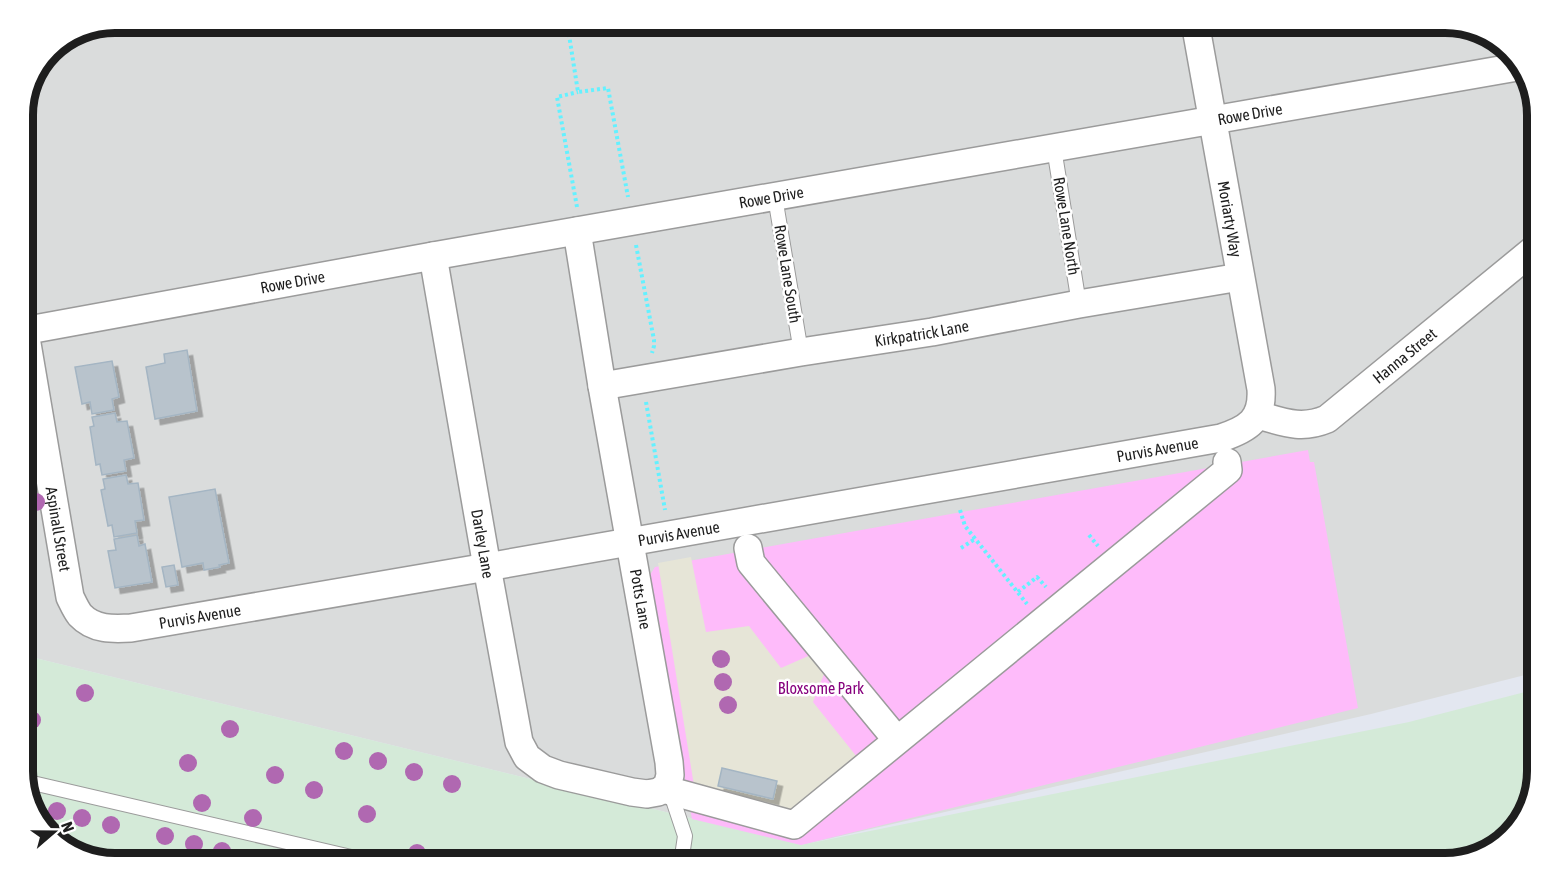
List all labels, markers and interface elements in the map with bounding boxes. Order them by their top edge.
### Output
street label: Rowe Drive [1216,99,1284,128]
street label: Rowe Lane North [1050,176,1084,276]
street label: Moriarty Way [1213,179,1246,259]
street label: Rowe Drive [737,183,805,212]
street label: Rowe Lane South [771,224,805,324]
street label: Rowe Drive [259,267,326,296]
street label: Kirkpatrick Lane [873,316,970,350]
street label: Hanna Street [1369,324,1440,387]
street label: Purvis Avenue [1115,433,1200,465]
street label: Aspinall Street [42,485,75,573]
street label: Darley Lane [468,508,498,580]
street label: Purvis Avenue [636,517,721,549]
street label: Potts Lane [627,567,655,631]
street label: Purvis Avenue [158,600,242,632]
park label: Bloxsome Park [778,679,864,697]
north arrow [24,802,84,862]
text: N [58,819,78,834]

